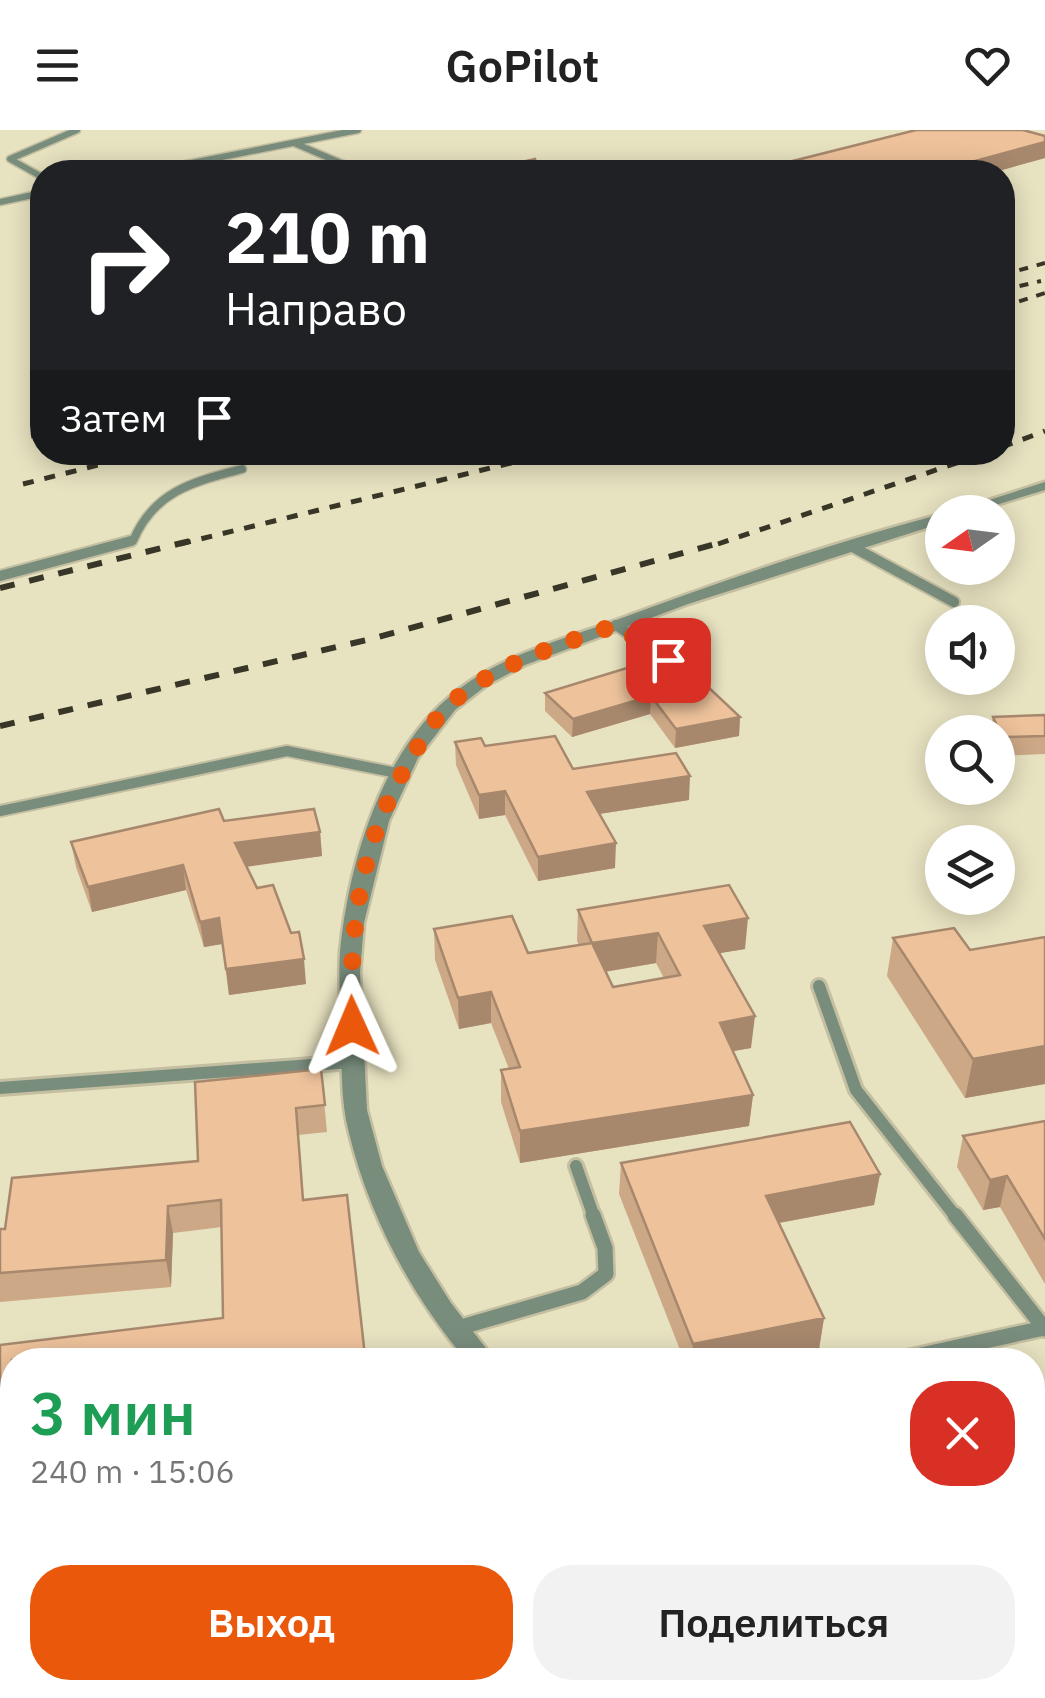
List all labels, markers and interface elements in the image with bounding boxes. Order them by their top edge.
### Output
text: GoPilot [446,36,599,94]
icon: menu [30,38,85,93]
icon: heart [960,38,1015,93]
text: 210 m [225,191,430,282]
icon: right [60,200,190,330]
text: Направо [225,279,407,337]
icon: arrive [187,390,242,445]
text: Затем [60,393,167,442]
north arrow [925,495,1015,585]
map controls [925,495,1015,915]
button: sound [925,605,1015,695]
pin [626,618,711,703]
icon: arrive [641,633,696,688]
button: search [925,715,1015,805]
button: layers [925,825,1015,915]
position arrow [300,974,404,1078]
text: 3 мин [30,1373,196,1452]
button: close [910,1381,1015,1486]
text: 240 m · 15:06 [30,1450,235,1492]
button: Выход [30,1565,513,1680]
button: Поделиться [533,1565,1015,1680]

